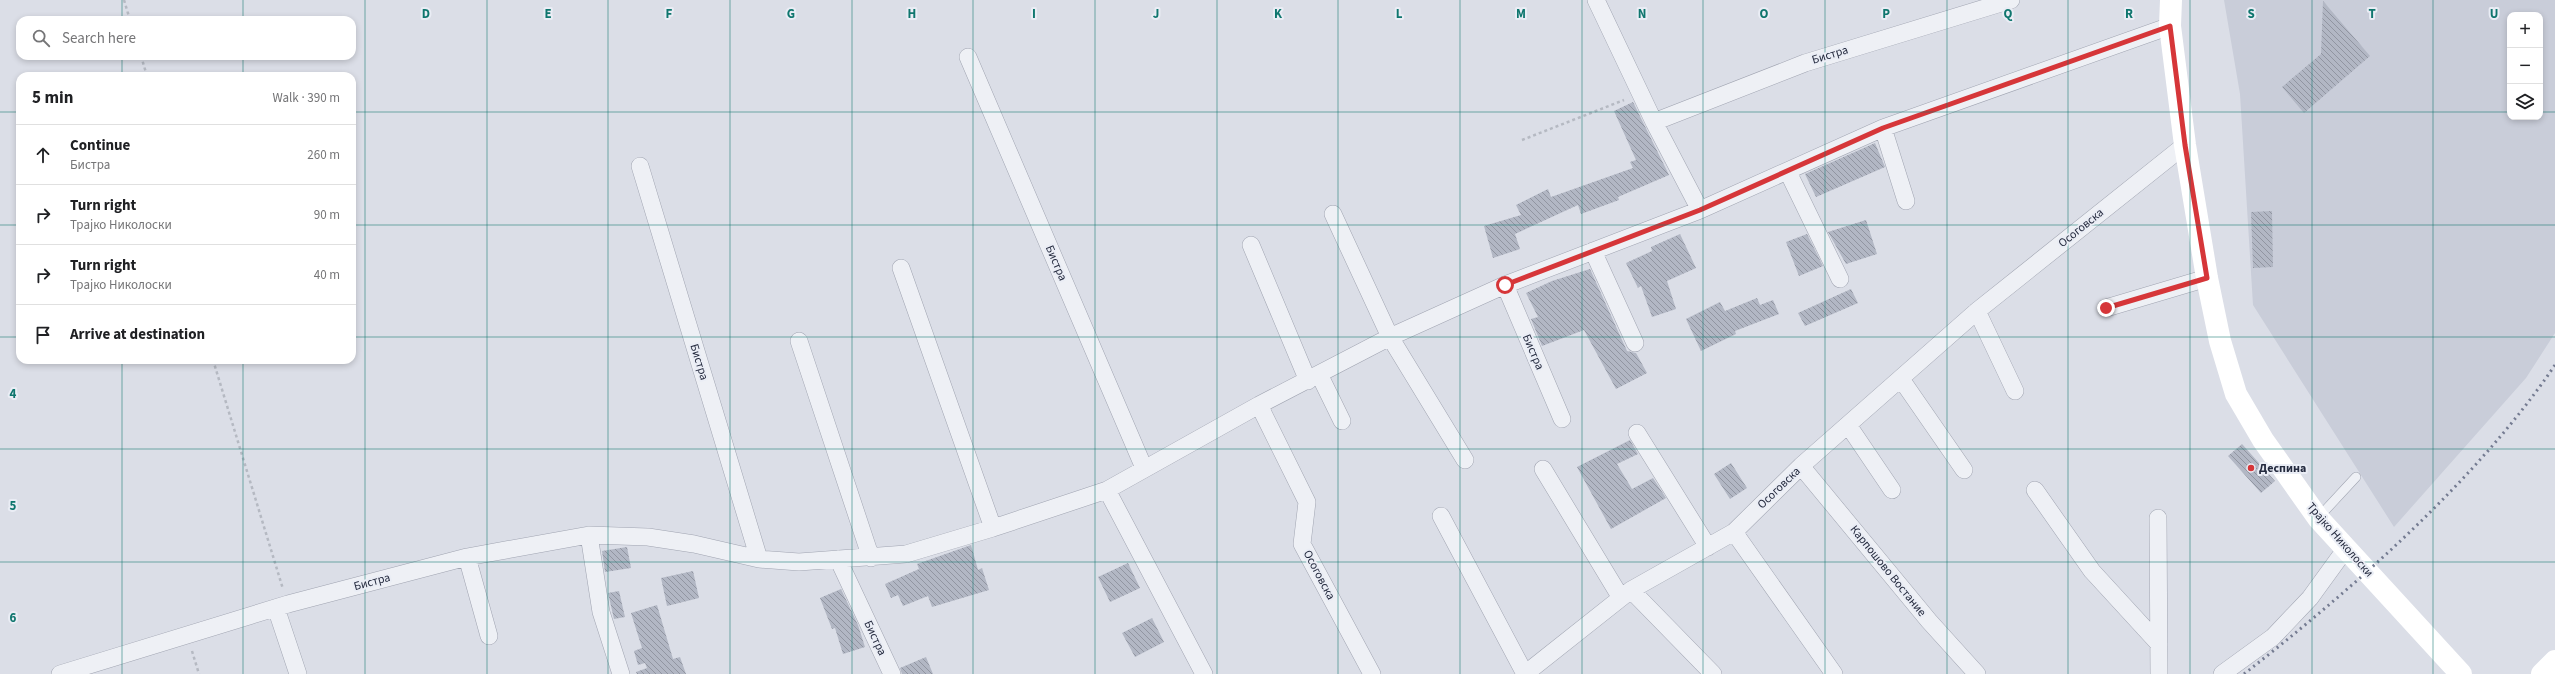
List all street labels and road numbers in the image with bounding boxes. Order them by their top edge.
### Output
street label: Бистра [1810,41,1850,69]
street label: Осоговска [2055,204,2107,252]
street label: Бистра [1041,243,1071,283]
street label: Бистра [1518,332,1548,372]
street label: Бистра [685,342,713,382]
street label: Осоговска [1754,463,1804,513]
street label: Трајко Николоски [2303,499,2377,581]
street label: Карпошово Востание [1846,522,1930,620]
street label: Осоговска [1299,547,1339,603]
street label: Бистра [352,569,392,595]
street label: Бистра [859,618,891,658]

